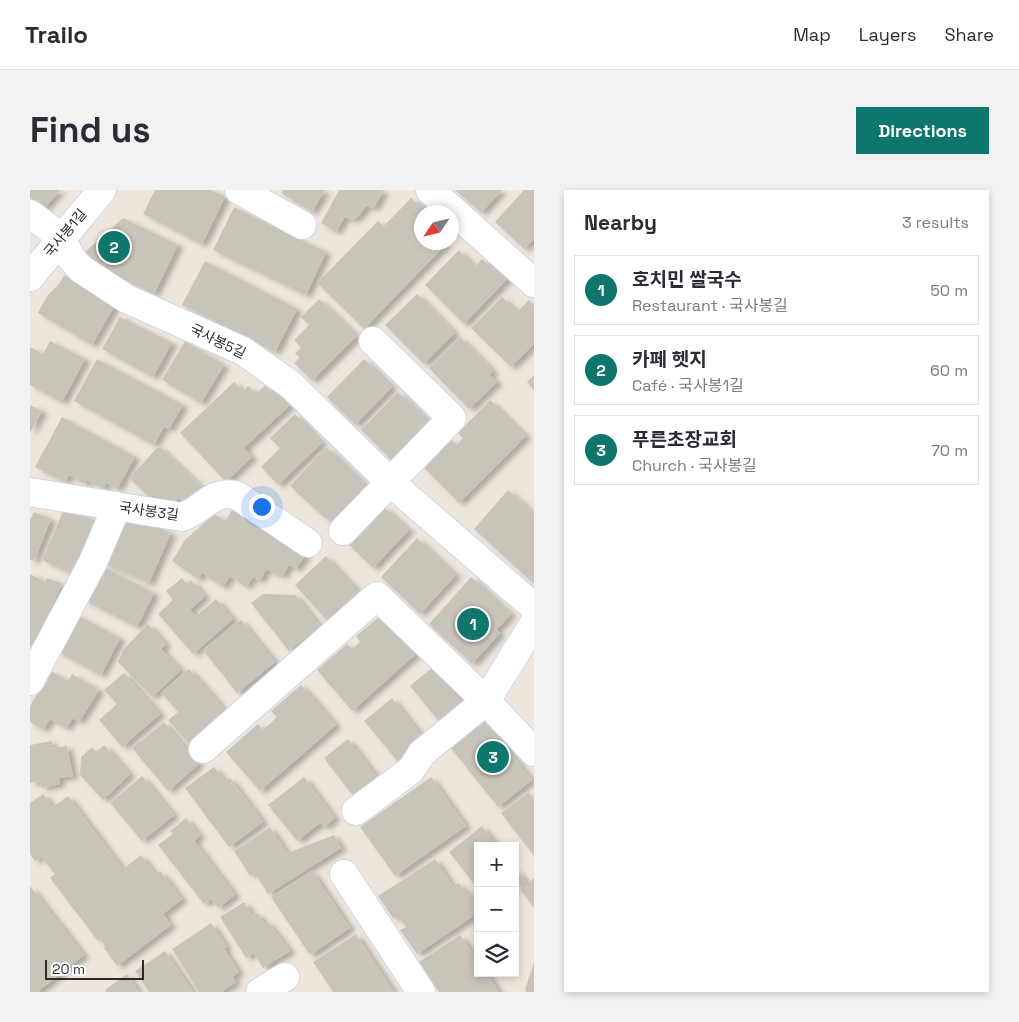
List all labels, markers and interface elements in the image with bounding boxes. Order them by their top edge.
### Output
text: Trailo [25,19,88,50]
text: Map [793,23,831,46]
text: Layers [859,23,916,46]
text: Share [944,23,994,46]
button: Directions [856,107,989,154]
text: Find us [30,108,151,152]
street label: 국사봉1길 [40,205,90,261]
north arrow [414,205,459,250]
text: Nearby [584,209,657,236]
text: 3 results [902,212,969,233]
pin: 2 [98,228,130,266]
text: 호치민 쌀국수 [632,267,742,292]
text: 1 [597,280,605,301]
text: 50 m [930,280,968,301]
text: Restaurant · 국사봉길 [632,295,788,316]
street label: 국사봉5길 [187,320,249,362]
text: 카페 헷지 [632,347,707,372]
text: 2 [596,360,606,381]
text: 60 m [930,360,968,381]
text: Café · 국사봉1길 [632,375,744,396]
text: 푸른초장교회 [632,427,737,452]
text: 3 [596,440,606,461]
text: 70 m [931,440,968,461]
text: Church · 국사봉길 [632,455,757,476]
your location [249,494,275,520]
street label: 국사봉3길 [118,498,180,524]
pin: 1 [457,605,489,643]
pin: 3 [477,738,509,776]
map controls [474,842,519,977]
button: + [474,842,519,887]
button: − [474,887,519,932]
button: layers [474,932,519,977]
scale bar [45,957,144,980]
text: 20 m [52,960,85,978]

